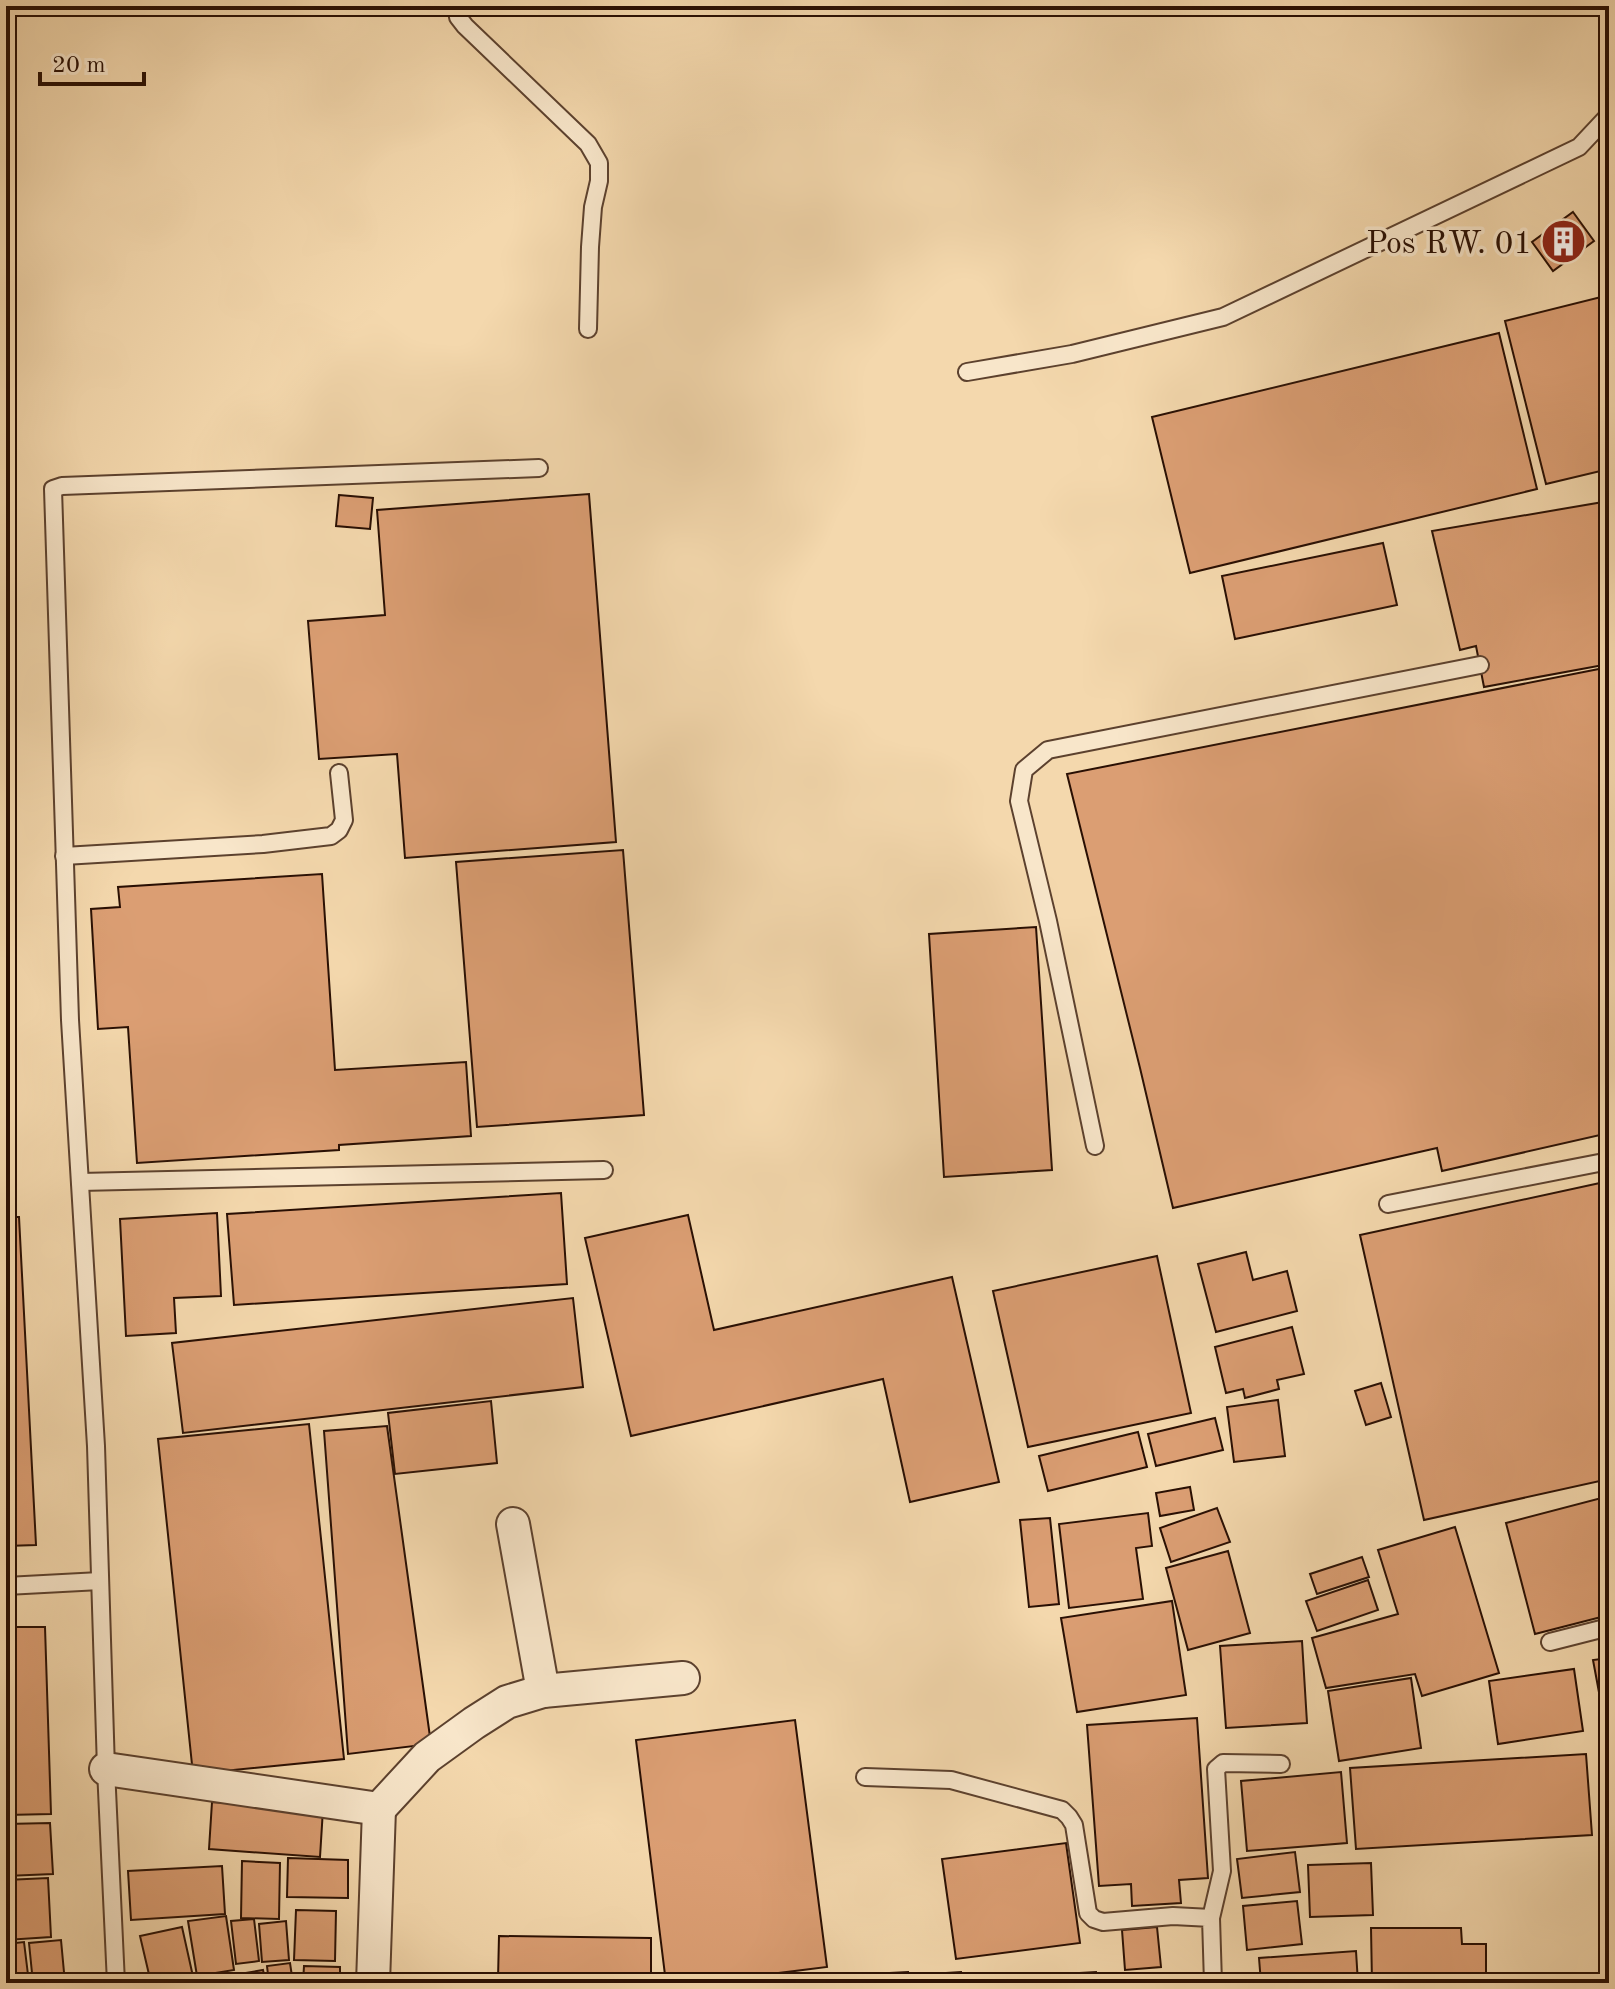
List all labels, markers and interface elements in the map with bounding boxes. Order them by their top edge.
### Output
scale bar [40,36,144,86]
text: 20 m [52,54,106,78]
building icon: Pos RW. 01 [1539,218,1587,266]
place label: Pos RW. 01 [1366,229,1532,261]

